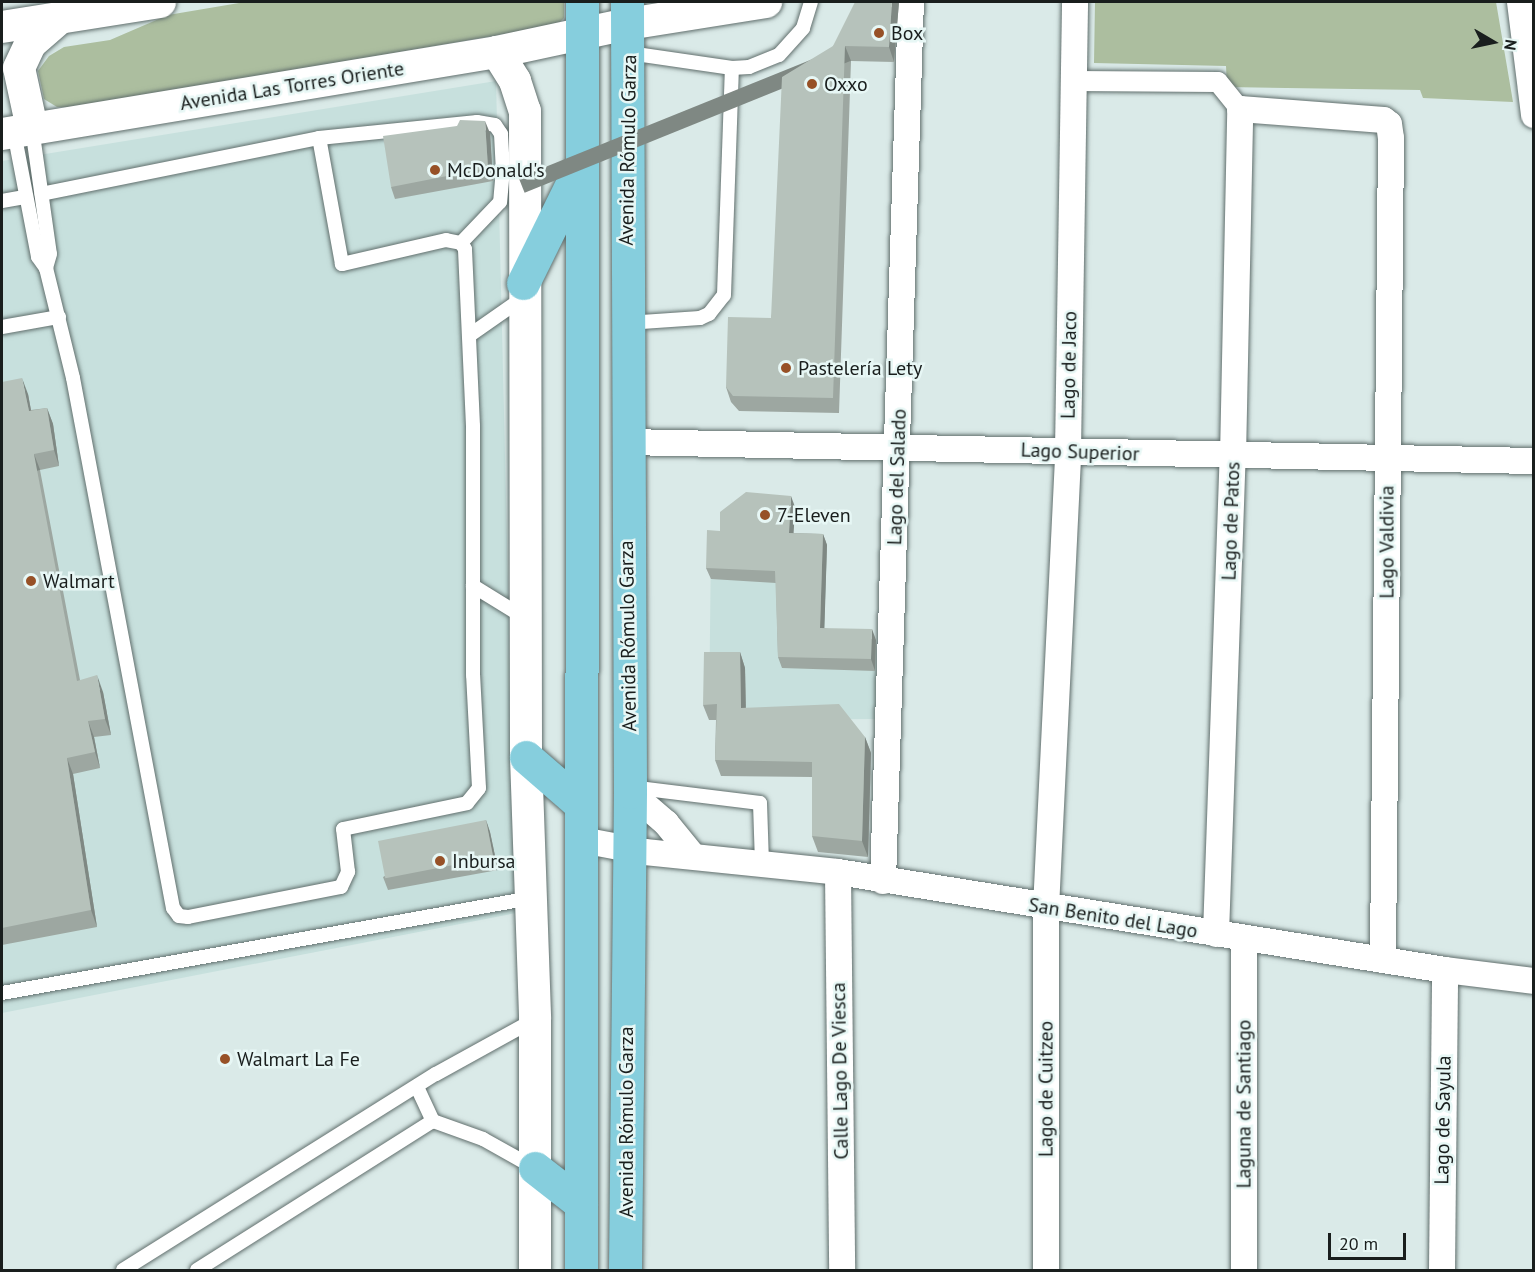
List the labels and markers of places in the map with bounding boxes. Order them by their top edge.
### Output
place label: Box [891,21,923,45]
marker: Box [872,26,886,40]
place label: Oxxo [824,72,868,96]
marker: Oxxo [805,77,819,91]
place label: McDonald's [447,158,545,182]
marker: McDonald's [428,163,442,177]
place label: Pastelería Lety [798,356,922,380]
marker: Pastelería Lety [779,361,793,375]
place label: 7-Eleven [777,503,851,527]
marker: 7-Eleven [758,508,772,522]
place label: Walmart [43,569,115,593]
marker: Walmart [24,574,38,588]
place label: Inbursa [452,849,515,873]
marker: Inbursa [433,854,447,868]
place label: Walmart La Fe [237,1047,360,1071]
marker: Walmart La Fe [218,1052,232,1066]

